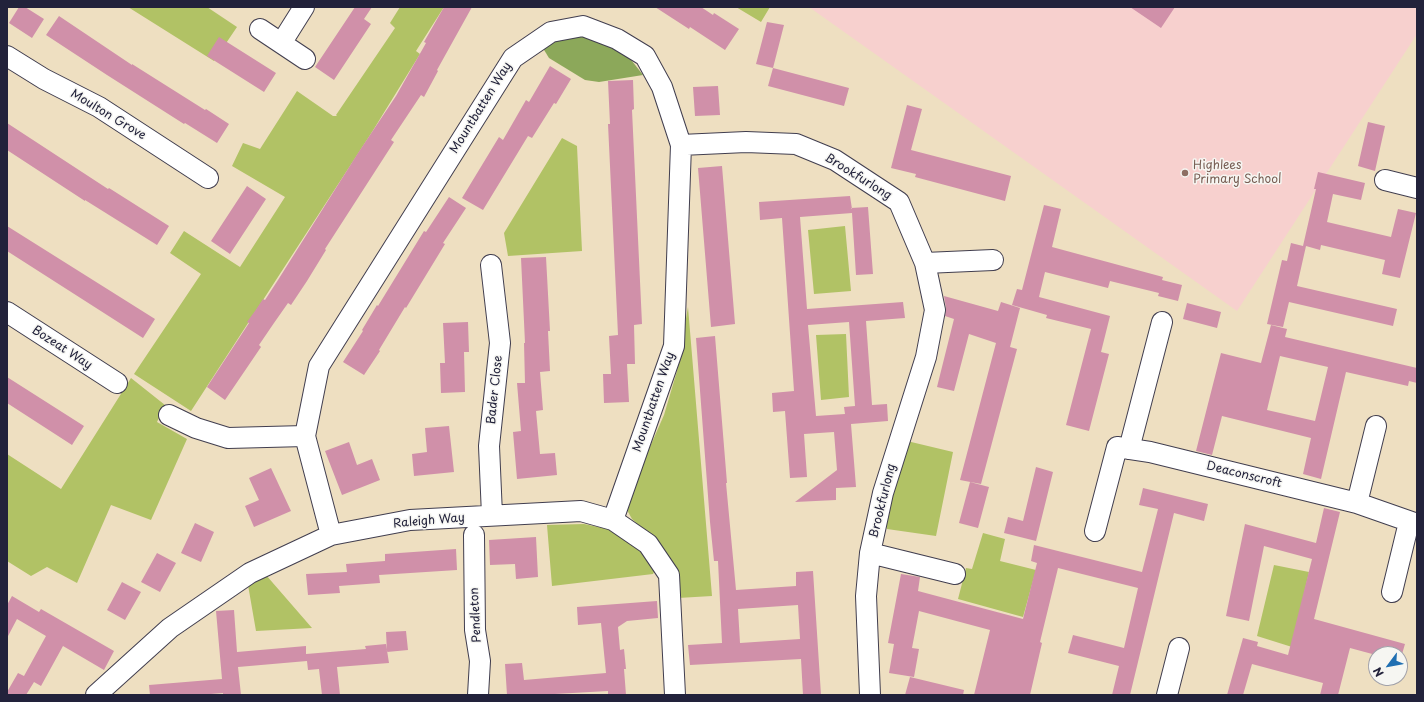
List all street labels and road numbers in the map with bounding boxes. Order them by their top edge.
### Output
street label: Mountbatten Way [447,60,515,156]
street label: Moulton Grove [68,87,148,143]
street label: Brookfurlong [822,151,894,203]
street label: Bozeat Way [29,323,95,373]
street label: Mountbatten Way [630,350,678,454]
street label: Bader Close [484,355,506,425]
street label: Deaconscroft [1205,459,1283,491]
street label: Brookfurlong [867,462,899,540]
street label: Raleigh Way [393,511,465,531]
street label: Pendleton [467,587,485,643]

